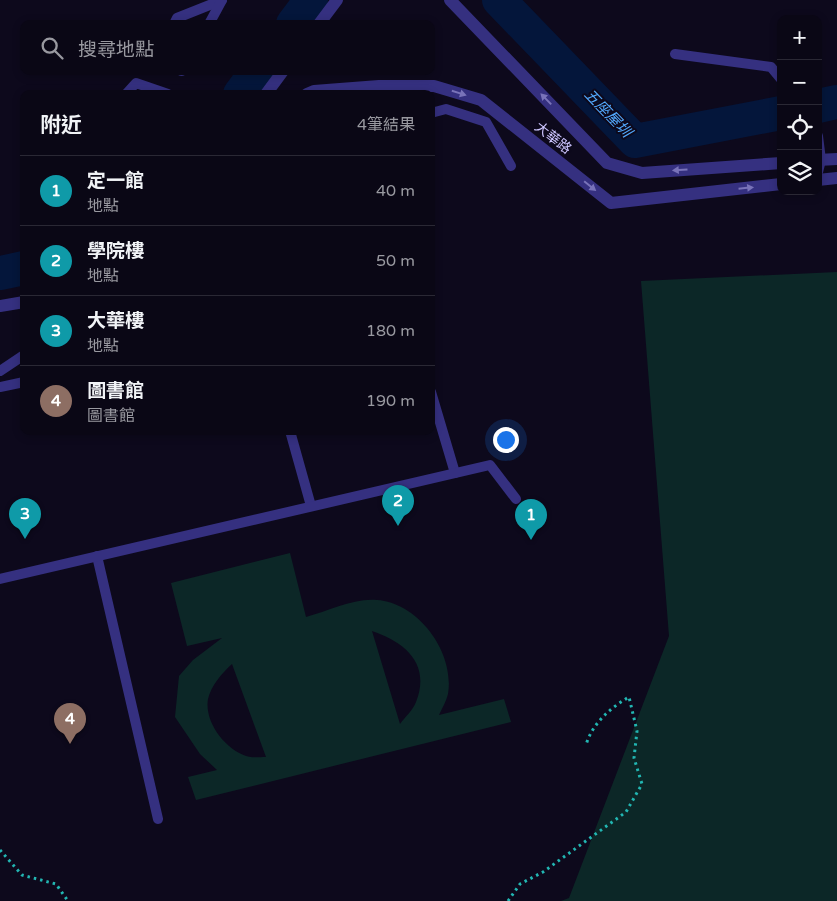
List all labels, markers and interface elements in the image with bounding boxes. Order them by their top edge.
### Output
map controls [777,15,822,195]
button: + [777,15,822,60]
search box [20,20,435,75]
icon: search [38,34,66,62]
text: 搜尋地點 [78,39,154,61]
button: − [777,60,822,105]
water label: 五座屋圳 [581,85,637,142]
one-way arrow [451,90,466,98]
one-way arrow [540,93,552,105]
button: locate [777,105,822,150]
text: 附近 [40,113,82,138]
text: 4筆結果 [357,115,415,135]
street label: 大華路 [531,118,575,158]
button: layers [777,150,822,195]
one-way arrow [671,166,687,174]
text: 定一館 [87,170,144,192]
text: 1 [51,181,61,201]
text: 40 m [376,181,415,201]
one-way arrow [583,181,596,192]
one-way arrow [738,184,754,192]
text: 地點 [87,196,119,216]
text: 學院樓 [87,240,144,262]
text: 2 [51,251,61,271]
text: 50 m [376,251,415,271]
text: 地點 [87,266,119,286]
text: 大華樓 [87,310,144,332]
text: 3 [51,321,61,341]
text: 180 m [366,321,415,341]
text: 地點 [87,336,119,356]
text: 圖書館 [87,380,144,402]
text: 4 [51,391,61,411]
text: 190 m [366,391,415,411]
text: 圖書館 [87,406,135,426]
your location [493,427,519,453]
pin: 2 [382,485,414,526]
pin: 3 [9,498,41,539]
pin: 1 [515,499,547,540]
pin: 4 [54,703,86,744]

